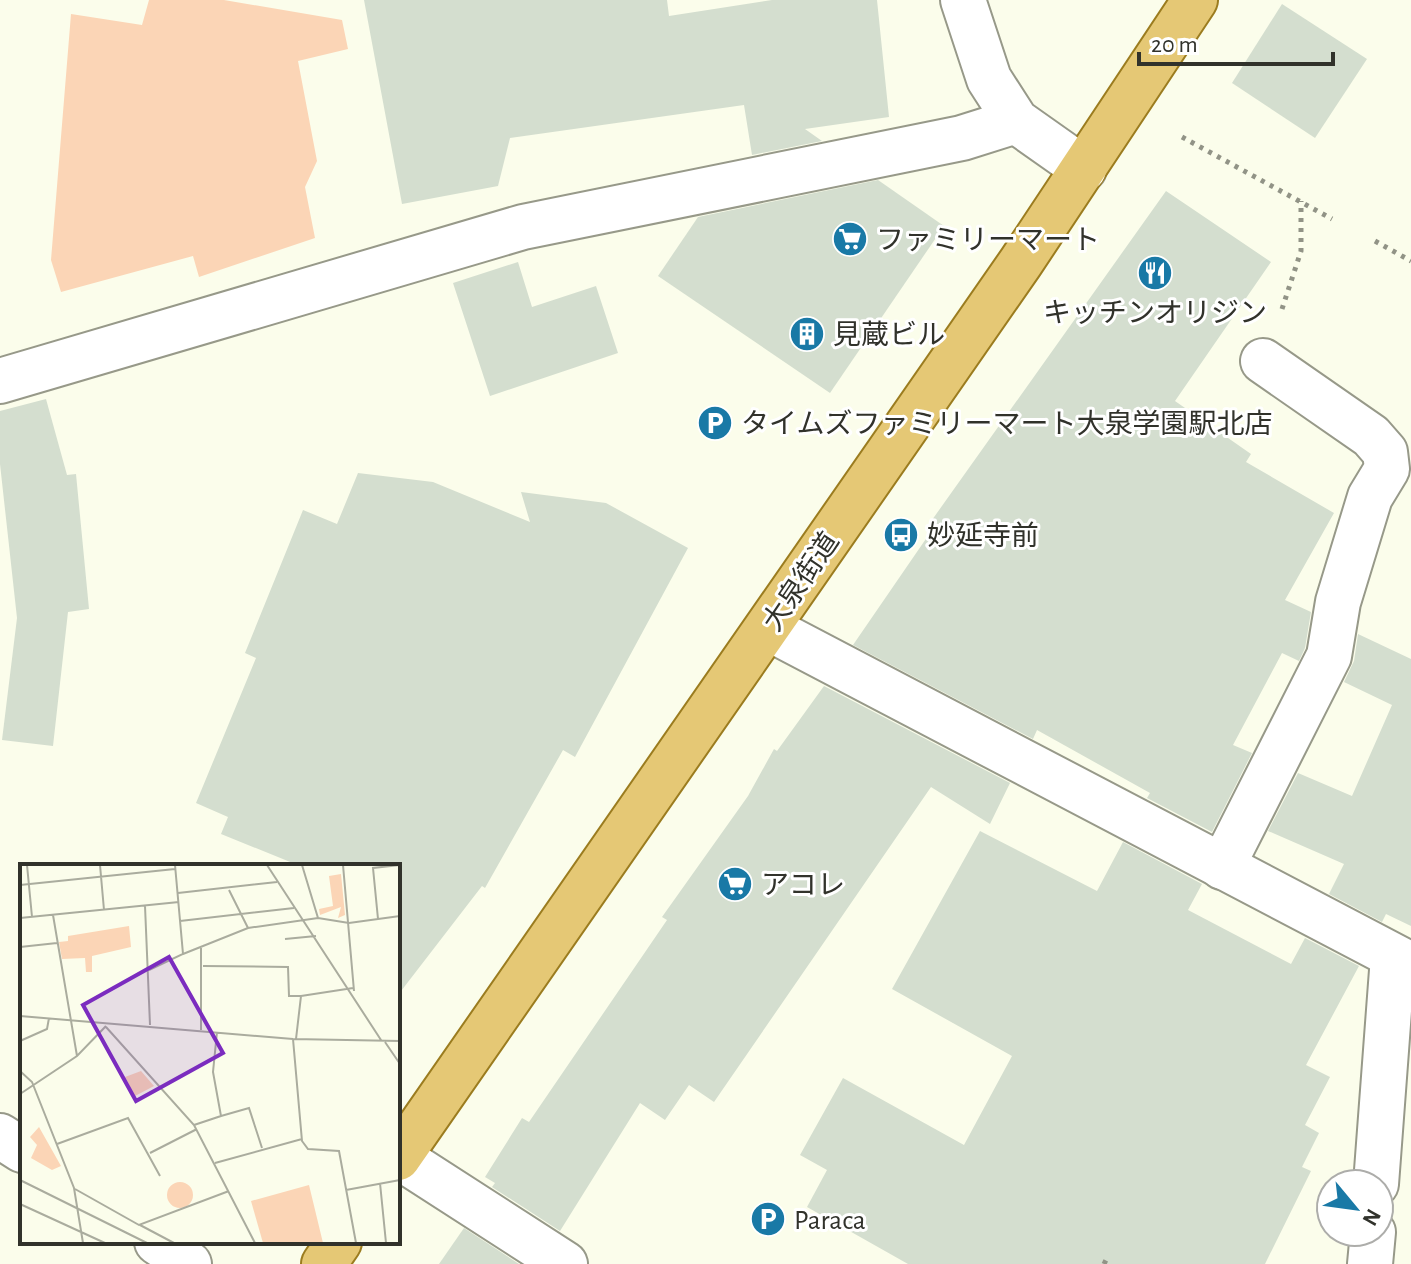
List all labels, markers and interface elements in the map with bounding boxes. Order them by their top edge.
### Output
scale bar [1139,16,1333,66]
text: 20 m [1151,33,1198,57]
supermarket icon: ファミリーマート [831,220,869,258]
place label: ファミリーマート [876,227,1100,255]
restaurant icon: キッチンオリジン [1136,254,1174,292]
place label: キッチンオリジン [1043,299,1267,328]
building icon: 見蔵ビル [788,315,826,353]
place label: 見蔵ビル [833,320,945,350]
parking icon: タイムズファミリーマート大泉学園駅北店 [696,404,734,442]
place label: タイムズファミリーマート大泉学園駅北店 [741,409,1272,439]
bus stop icon: 妙延寺前 [882,516,920,554]
place label: 妙延寺前 [927,521,1039,551]
street label: 大泉街道 [757,527,845,636]
inset map [20,864,400,1244]
supermarket icon: アコレ [716,865,754,903]
place label: アコレ [761,872,845,900]
north arrow [1315,1168,1395,1248]
parking icon: Paraca [749,1200,787,1238]
text: N [1358,1205,1385,1229]
place label: Paraca [794,1207,866,1235]

